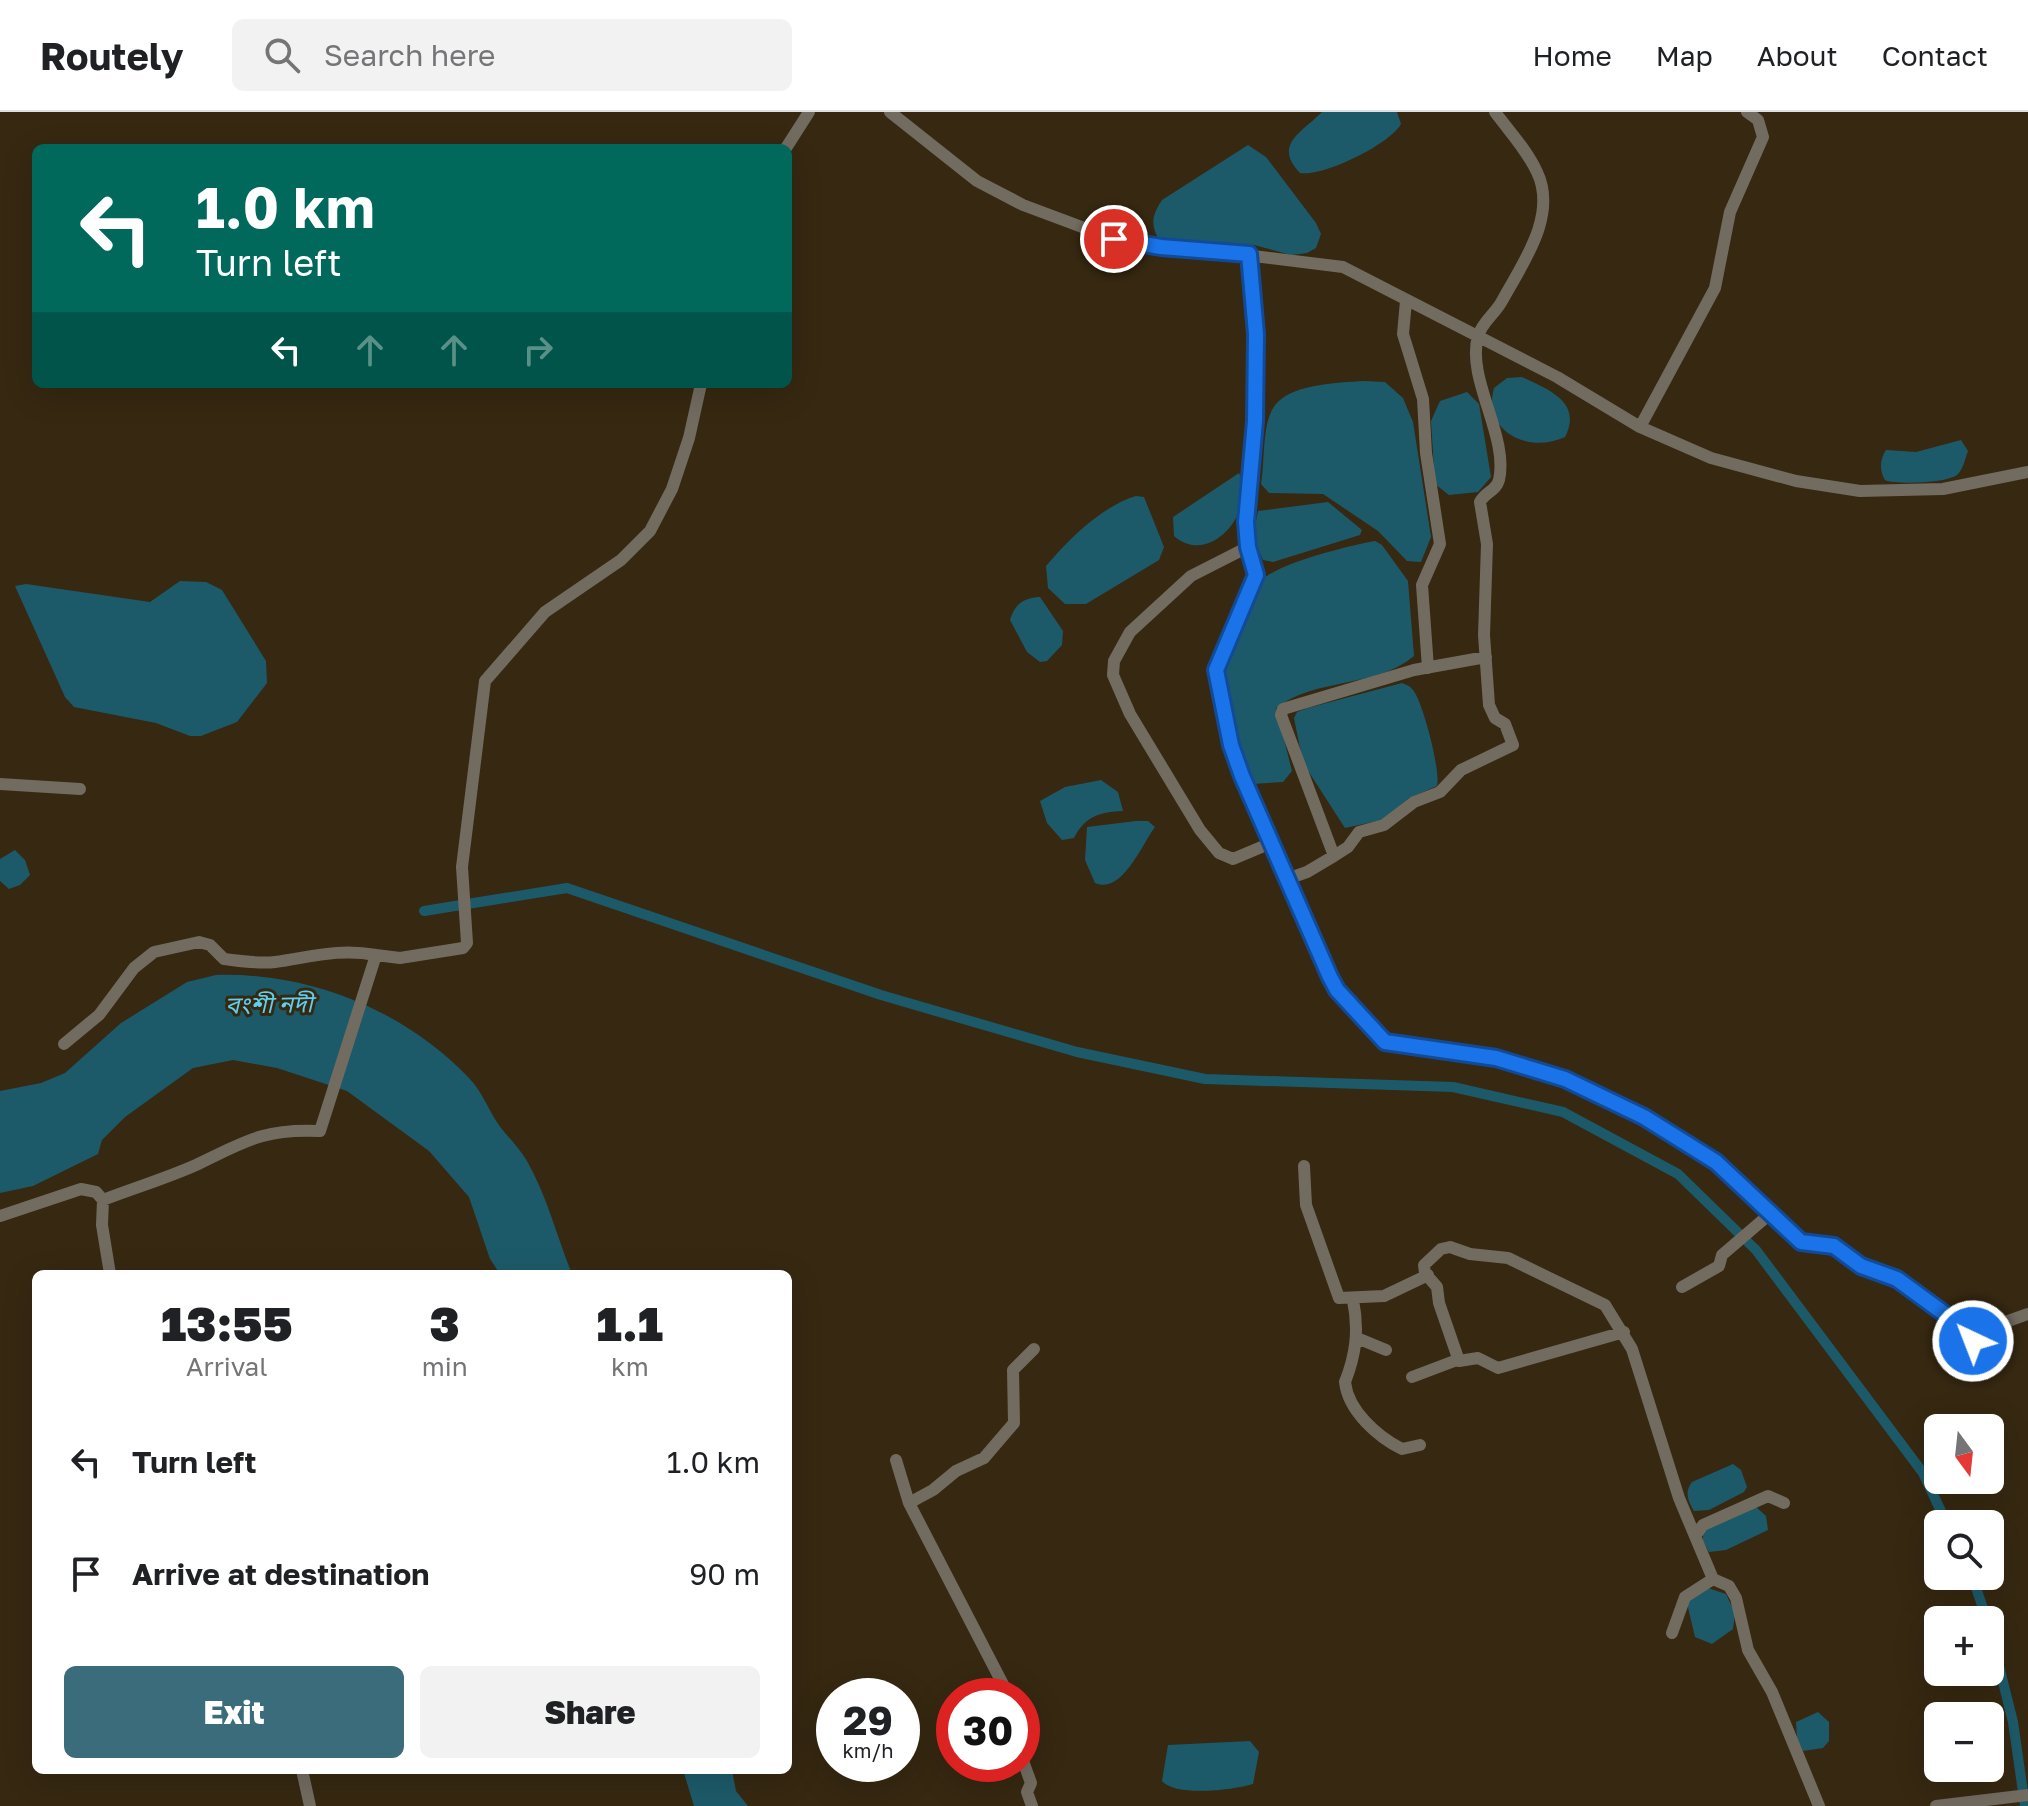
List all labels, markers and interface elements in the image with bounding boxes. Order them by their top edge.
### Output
search box [232,19,792,91]
text: Routely [40,33,184,78]
icon: search [260,33,304,77]
text: Search here [324,37,496,73]
text: Home [1533,39,1612,72]
text: Map [1656,39,1713,72]
text: About [1757,39,1838,72]
text: Contact [1882,39,1988,72]
text: 1.0 km [196,173,375,240]
icon: left [64,176,168,280]
pin [1080,205,1148,273]
icon: arrive [1092,217,1136,261]
text: Turn left [196,241,342,284]
icon: left [264,328,308,372]
icon: ahead [348,328,392,372]
icon: ahead [432,328,476,372]
icon: right [516,328,560,372]
water label: বংশী নদী [225,988,318,1019]
text: 13:55 [161,1294,293,1352]
text: 3 [430,1294,460,1352]
text: 1.1 [597,1294,663,1352]
position arrow [1931,1299,2015,1383]
text: Arrival [186,1351,268,1382]
text: min [422,1351,468,1382]
text: km [611,1351,649,1382]
north arrow [1924,1414,2004,1494]
map controls [1924,1414,2004,1782]
icon: left [64,1440,108,1484]
text: Turn left [132,1444,257,1480]
text: 1.0 km [667,1444,760,1480]
button: search [1924,1510,2004,1590]
icon: arrive [64,1552,108,1596]
text: Arrive at destination [132,1556,429,1592]
text: 90 m [689,1556,760,1592]
button: + [1924,1606,2004,1686]
button: Exit [64,1666,404,1758]
button: Share [420,1666,760,1758]
speed limit sign: 30 [936,1678,1040,1782]
text: 29 [843,1696,893,1744]
button: − [1924,1702,2004,1782]
text: km/h [843,1738,893,1762]

